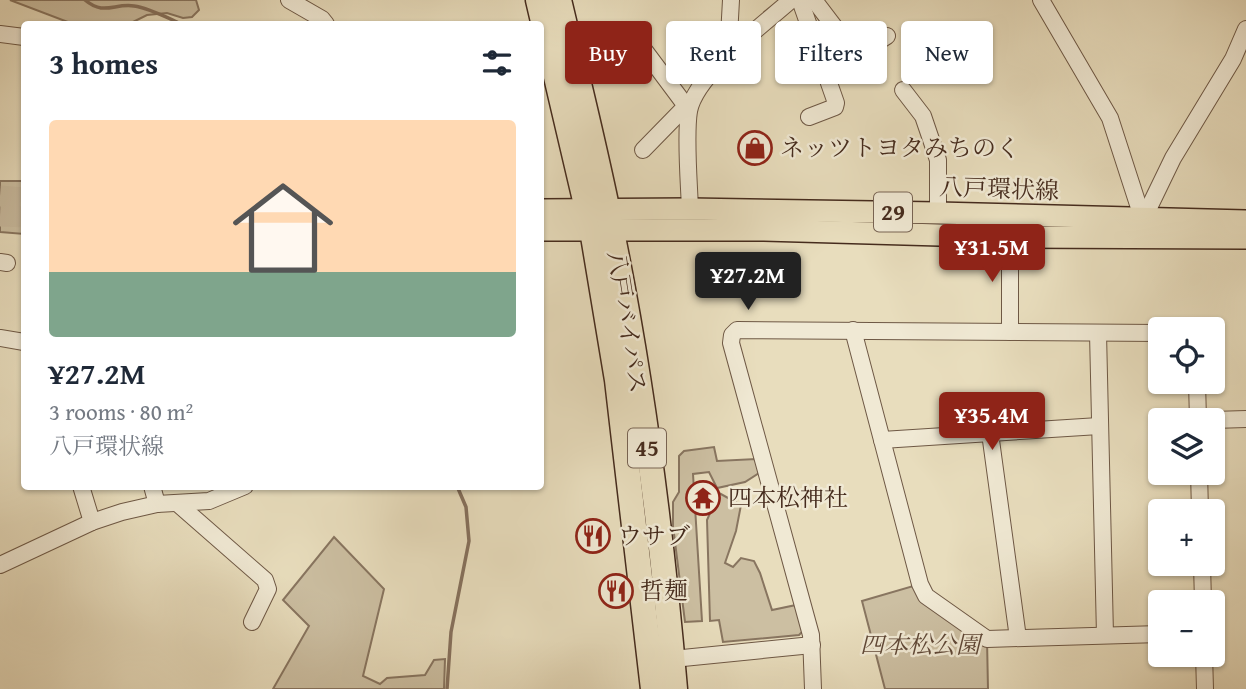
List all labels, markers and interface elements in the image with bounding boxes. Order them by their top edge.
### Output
chip: Buy [565,21,652,84]
chip: Rent [666,21,761,84]
chip: Filters [775,21,887,84]
chip: New [901,21,993,84]
text: 3 homes [49,41,158,85]
icon: filters [478,44,516,82]
shop icon: ネッツトヨタみちのく [736,129,774,167]
place label: ネッツトヨタみちのく [780,130,1020,165]
icon: home [220,165,346,291]
street label: 八戸環状線 [938,169,1060,208]
road number: 29 [874,192,912,232]
pin: ¥31.5M [935,224,1049,284]
text: ¥31.5M [955,230,1029,263]
street label: 八戸バイパス [599,248,656,396]
pin: ¥27.2M [691,252,805,312]
text: ¥27.2M [711,258,785,291]
map controls [1148,317,1225,667]
button: locate [1148,317,1225,394]
text: ¥27.2M [49,351,145,395]
pin: ¥35.4M [935,392,1049,452]
text: 3 rooms · 80 m² [49,395,193,428]
text: ¥35.4M [955,398,1029,431]
button: layers [1148,408,1225,485]
road number: 45 [628,428,666,468]
text: 八戸環状線 [49,429,164,462]
temple icon: 四本松神社 [684,479,722,517]
place label: 四本松神社 [728,480,848,515]
button: + [1148,499,1225,576]
restaurant icon: ウサブ [574,517,612,555]
place label: ウサブ [618,518,690,553]
restaurant icon: 哲麺 [597,572,635,610]
place label: 哲麺 [640,573,688,608]
button: − [1148,590,1225,667]
park label: 四本松公園 [860,627,984,662]

